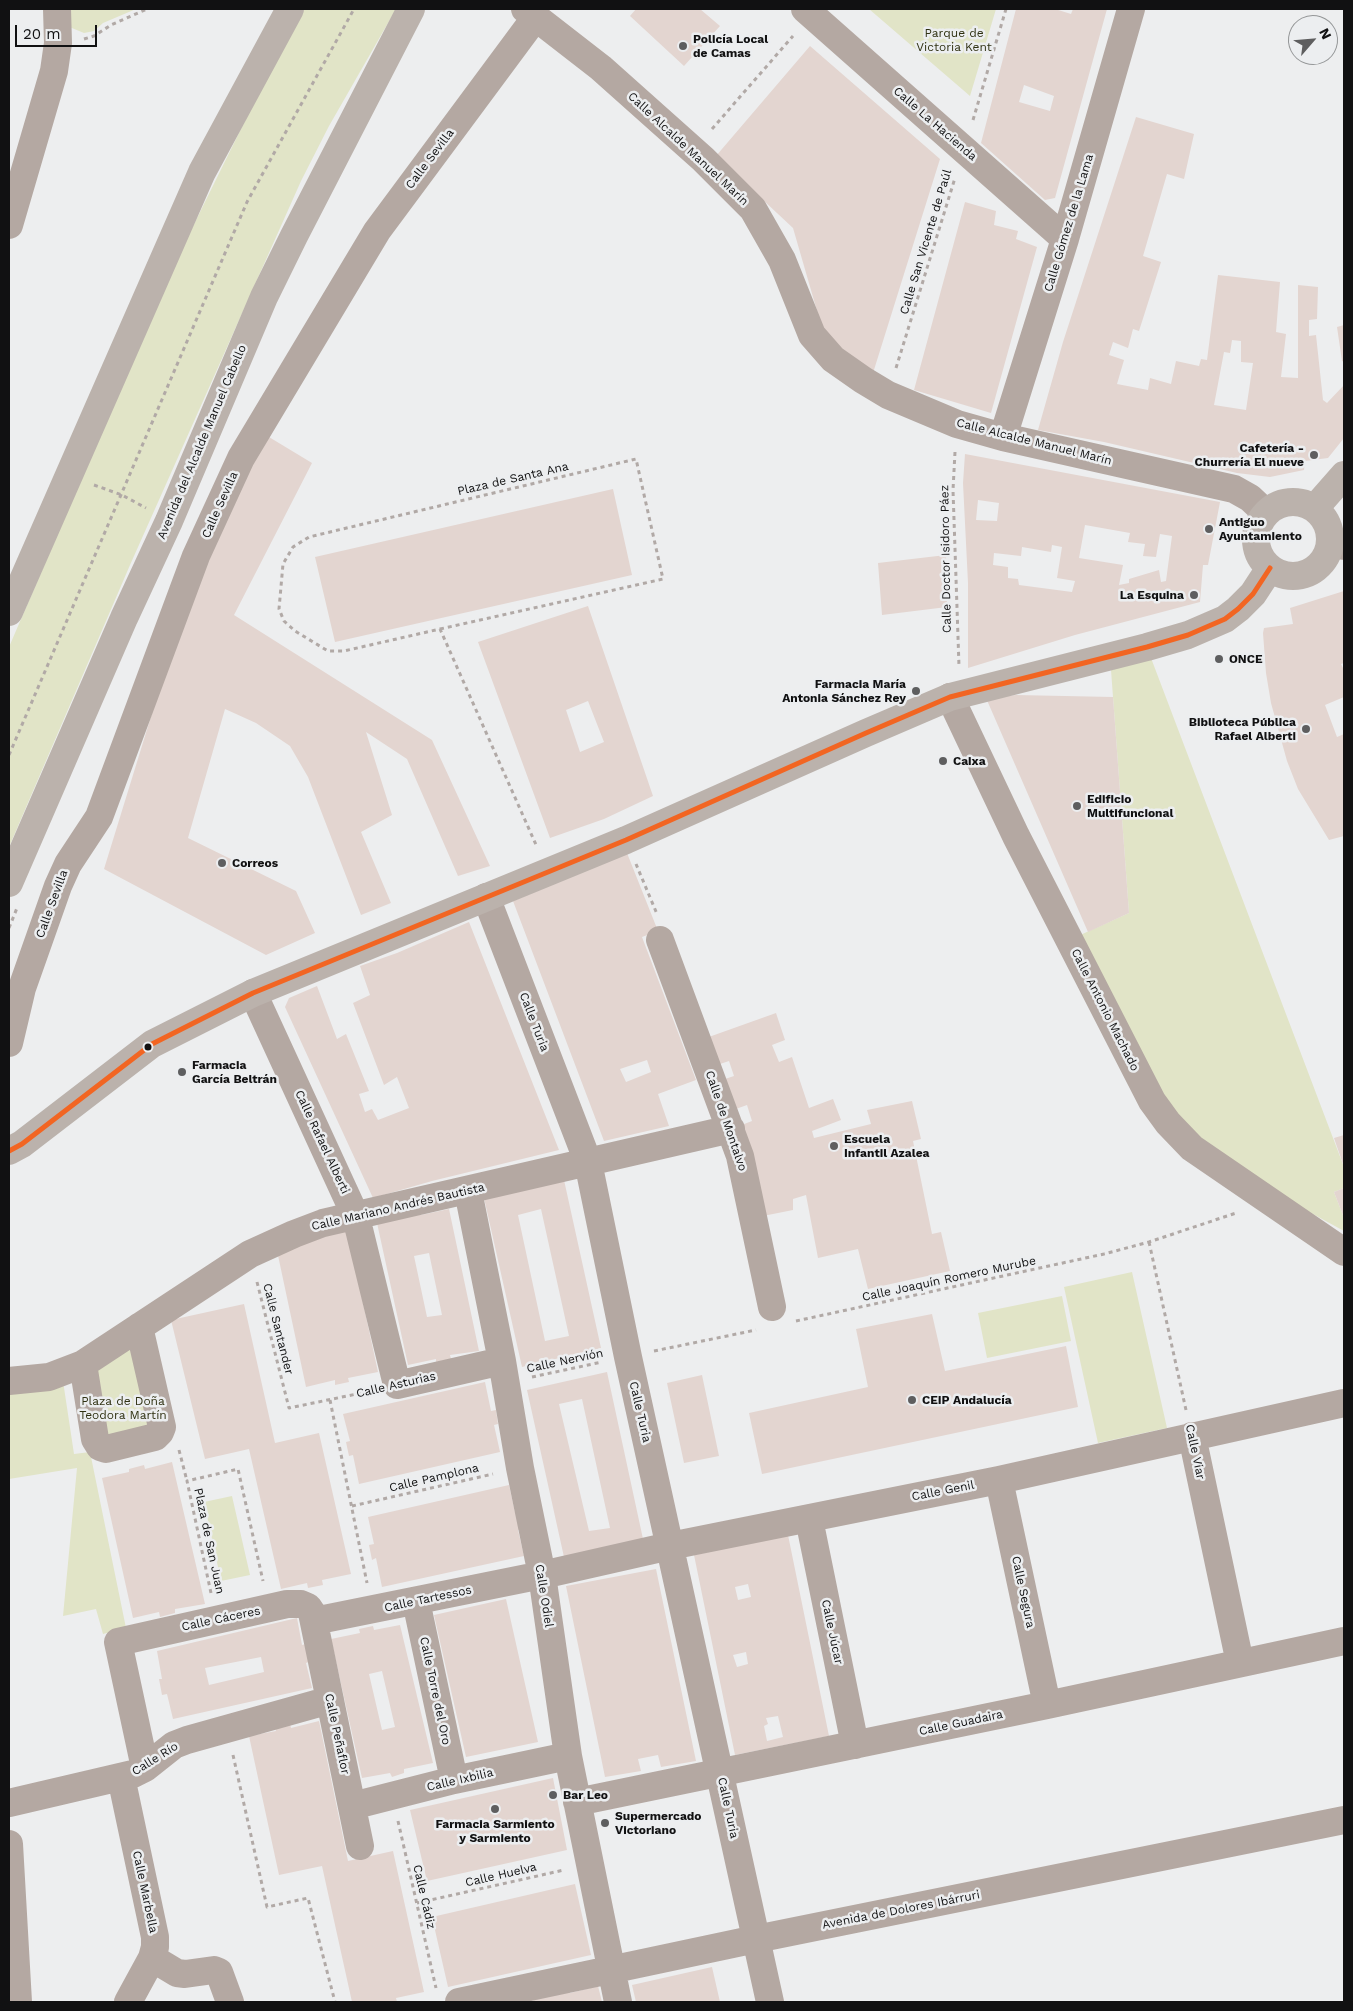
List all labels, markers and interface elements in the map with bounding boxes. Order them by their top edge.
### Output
scale bar [18,15,100,47]
north arrow [1288,15,1338,65]
text: 20 m [23,25,61,43]
text: N [1316,25,1335,42]
park label: Parque de Victoria Kent [916,26,992,54]
place label: Policía Local de Camas [693,32,768,60]
marker: Policía Local de Camas [677,40,689,52]
street label: Calle La Hacienda [890,84,980,164]
street label: Calle Alcalde Manuel Marín [625,89,751,209]
street label: Calle Sevilla [403,126,457,192]
street label: Calle Gómez de la Lama [1041,152,1097,294]
street label: Calle San Vicente de Paúl [897,168,955,316]
street label: Avenida del Alcalde Manuel Cabello [154,343,250,541]
street label: Calle Alcalde Manuel Marín [955,416,1113,468]
place label: Cafetería - Churrería El nueve [1195,441,1304,469]
marker: Cafetería - Churrería El nueve [1308,449,1320,461]
street label: Plaza de Santa Ana [456,459,570,499]
street label: Calle Sevilla [199,469,241,541]
street label: Calle Doctor Isidoro Páez [938,485,954,633]
place label: Antiguo Ayuntamiento [1219,515,1302,543]
marker: Antiguo Ayuntamiento [1203,523,1215,535]
place label: La Esquina [1120,588,1184,602]
marker: La Esquina [1188,589,1200,601]
place label: ONCE [1229,652,1262,666]
marker: ONCE [1213,653,1225,665]
place label: Farmacia María Antonia Sánchez Rey [782,677,906,705]
marker: Farmacia María Antonia Sánchez Rey [910,685,922,697]
place label: Biblioteca Pública Rafael Alberti [1189,715,1296,743]
marker: Biblioteca Pública Rafael Alberti [1300,723,1312,735]
place label: Caixa [953,754,986,768]
marker: Caixa [937,755,949,767]
place label: Edificio Multifuncional [1087,792,1173,820]
marker: Edificio Multifuncional [1071,800,1083,812]
place label: Correos [232,856,278,870]
marker: Correos [216,857,228,869]
street label: Calle Sevilla [33,868,71,940]
street label: Calle Antonio Machado [1068,946,1142,1074]
street label: Calle Turia [516,990,552,1054]
unlabelled marker [143,1042,153,1052]
place label: Farmacia García Beltrán [192,1058,277,1086]
marker: Farmacia García Beltrán [176,1066,188,1078]
street label: Calle de Montalvo [702,1069,750,1173]
street label: Calle Rafael Alberti [292,1088,352,1196]
place label: Escuela Infantil Azalea [844,1132,930,1160]
marker: Escuela Infantil Azalea [828,1140,840,1152]
street label: Calle Mariano Andrés Bautista [310,1180,486,1234]
street label: Calle Joaquín Romero Murube [861,1254,1037,1304]
street label: Calle Santander [260,1282,296,1376]
street label: Calle Nervión [525,1346,605,1376]
street label: Calle Asturias [355,1369,437,1401]
street label: Calle Turia [626,1380,654,1444]
place label: CEIP Andalucía [922,1393,1012,1407]
park label: Plaza de Doña Teodora Martín [79,1394,167,1422]
marker: CEIP Andalucía [906,1394,918,1406]
street label: Calle Viar [1182,1423,1208,1481]
street label: Calle Pamplona [388,1461,480,1495]
street label: Calle Genil [911,1478,975,1504]
street label: Plaza de San Juan [191,1487,227,1595]
street label: Calle Segura [1008,1555,1038,1629]
street label: Calle Odiel [532,1563,556,1629]
street label: Calle Tartessos [383,1583,473,1615]
street label: Calle Júcar [818,1598,846,1666]
street label: Calle Cáceres [180,1604,262,1634]
street label: Calle Torre del Oro [417,1636,453,1746]
street label: Calle Peñaflor [321,1692,353,1776]
street label: Calle Guadaira [918,1707,1004,1739]
street label: Calle Río [129,1739,181,1779]
street label: Calle Ixbilia [425,1765,495,1795]
street label: Calle Turia [714,1776,742,1840]
place label: Bar Leo [563,1788,608,1802]
marker: Bar Leo [547,1789,559,1801]
marker: Farmacia Sarmiento y Sarmiento [489,1803,501,1815]
place label: Supermercado Victoriano [615,1809,702,1837]
place label: Farmacia Sarmiento y Sarmiento [435,1817,555,1845]
marker: Supermercado Victoriano [599,1817,611,1829]
street label: Calle Marbella [129,1850,161,1934]
street label: Calle Huelva [464,1860,538,1890]
street label: Calle Cádiz [410,1863,438,1931]
street label: Avenida de Dolores Ibárruri [821,1888,981,1932]

